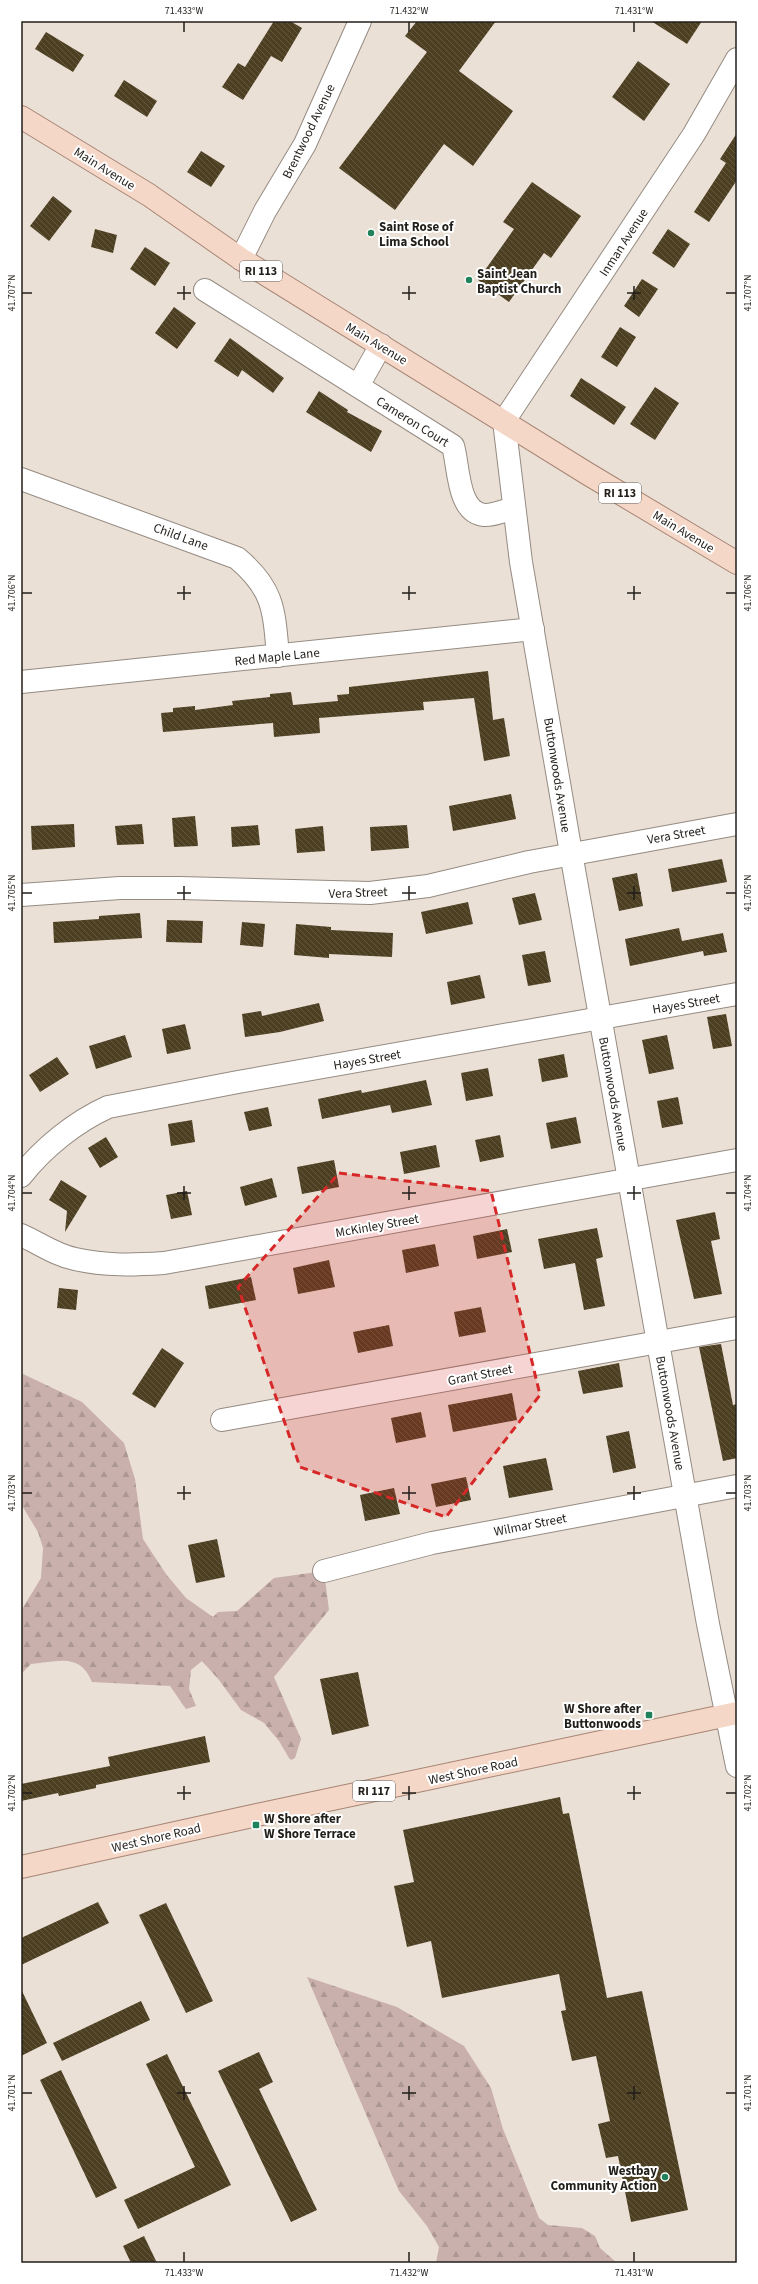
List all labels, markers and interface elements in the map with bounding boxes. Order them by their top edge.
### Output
text: 71.433°W [165,4,203,18]
text: 71.432°W [390,4,428,18]
text: 71.431°W [615,4,653,18]
street label: Brentwood Avenue [278,81,340,182]
street label: Main Avenue [70,143,138,195]
street label: Inman Avenue [595,205,653,280]
place label: Saint Rose of Lima School [379,218,454,251]
marker: Saint Rose of Lima School [366,228,376,238]
road number: RI 113 [240,261,282,281]
place label: Saint Jean Baptist Church [477,265,561,298]
text: 41.707°N [5,274,19,312]
text: 41.707°N [741,274,755,312]
marker: Saint Jean Baptist Church [464,275,474,285]
street label: Main Avenue [342,318,411,369]
street label: Cameron Court [373,392,453,452]
road number: RI 113 [599,483,641,503]
street label: Main Avenue [649,506,718,557]
street label: Child Lane [151,519,211,555]
text: 41.706°N [5,574,19,612]
text: 41.706°N [741,574,755,612]
street label: Red Maple Lane [234,644,321,670]
street label: Buttonwoods Avenue [539,716,575,834]
street label: Vera Street [646,821,707,849]
text: 41.705°N [5,874,19,912]
text: 41.705°N [741,874,755,912]
street label: Vera Street [328,883,388,903]
street label: Hayes Street [651,989,722,1019]
street label: Buttonwoods Avenue [594,1036,632,1153]
street label: Hayes Street [332,1045,403,1075]
text: 41.704°N [5,1174,19,1212]
text: 41.704°N [741,1174,755,1212]
street label: McKinley Street [334,1210,421,1242]
street label: Buttonwoods Avenue [651,1355,689,1472]
street label: Grant Street [446,1360,515,1390]
text: 41.703°N [5,1474,19,1512]
text: 41.703°N [741,1474,755,1512]
street label: Wilmar Street [492,1509,569,1541]
place label: W Shore after Buttonwoods [564,1700,642,1733]
marker: W Shore after Buttonwoods [644,1710,654,1720]
street label: West Shore Road [427,1753,520,1789]
text: 41.702°N [5,1774,19,1812]
text: 41.702°N [741,1774,755,1812]
road number: RI 117 [353,1781,395,1801]
place label: W Shore after W Shore Terrace [264,1810,356,1843]
street label: West Shore Road [110,1819,203,1857]
marker: W Shore after W Shore Terrace [251,1820,261,1830]
text: 41.701°N [5,2074,19,2112]
text: 41.701°N [741,2074,755,2112]
place label: Westbay Community Action [551,2162,657,2195]
marker: Westbay Community Action [660,2172,670,2182]
text: 71.433°W [165,2266,203,2280]
text: 71.432°W [390,2266,428,2280]
text: 71.431°W [615,2266,653,2280]

